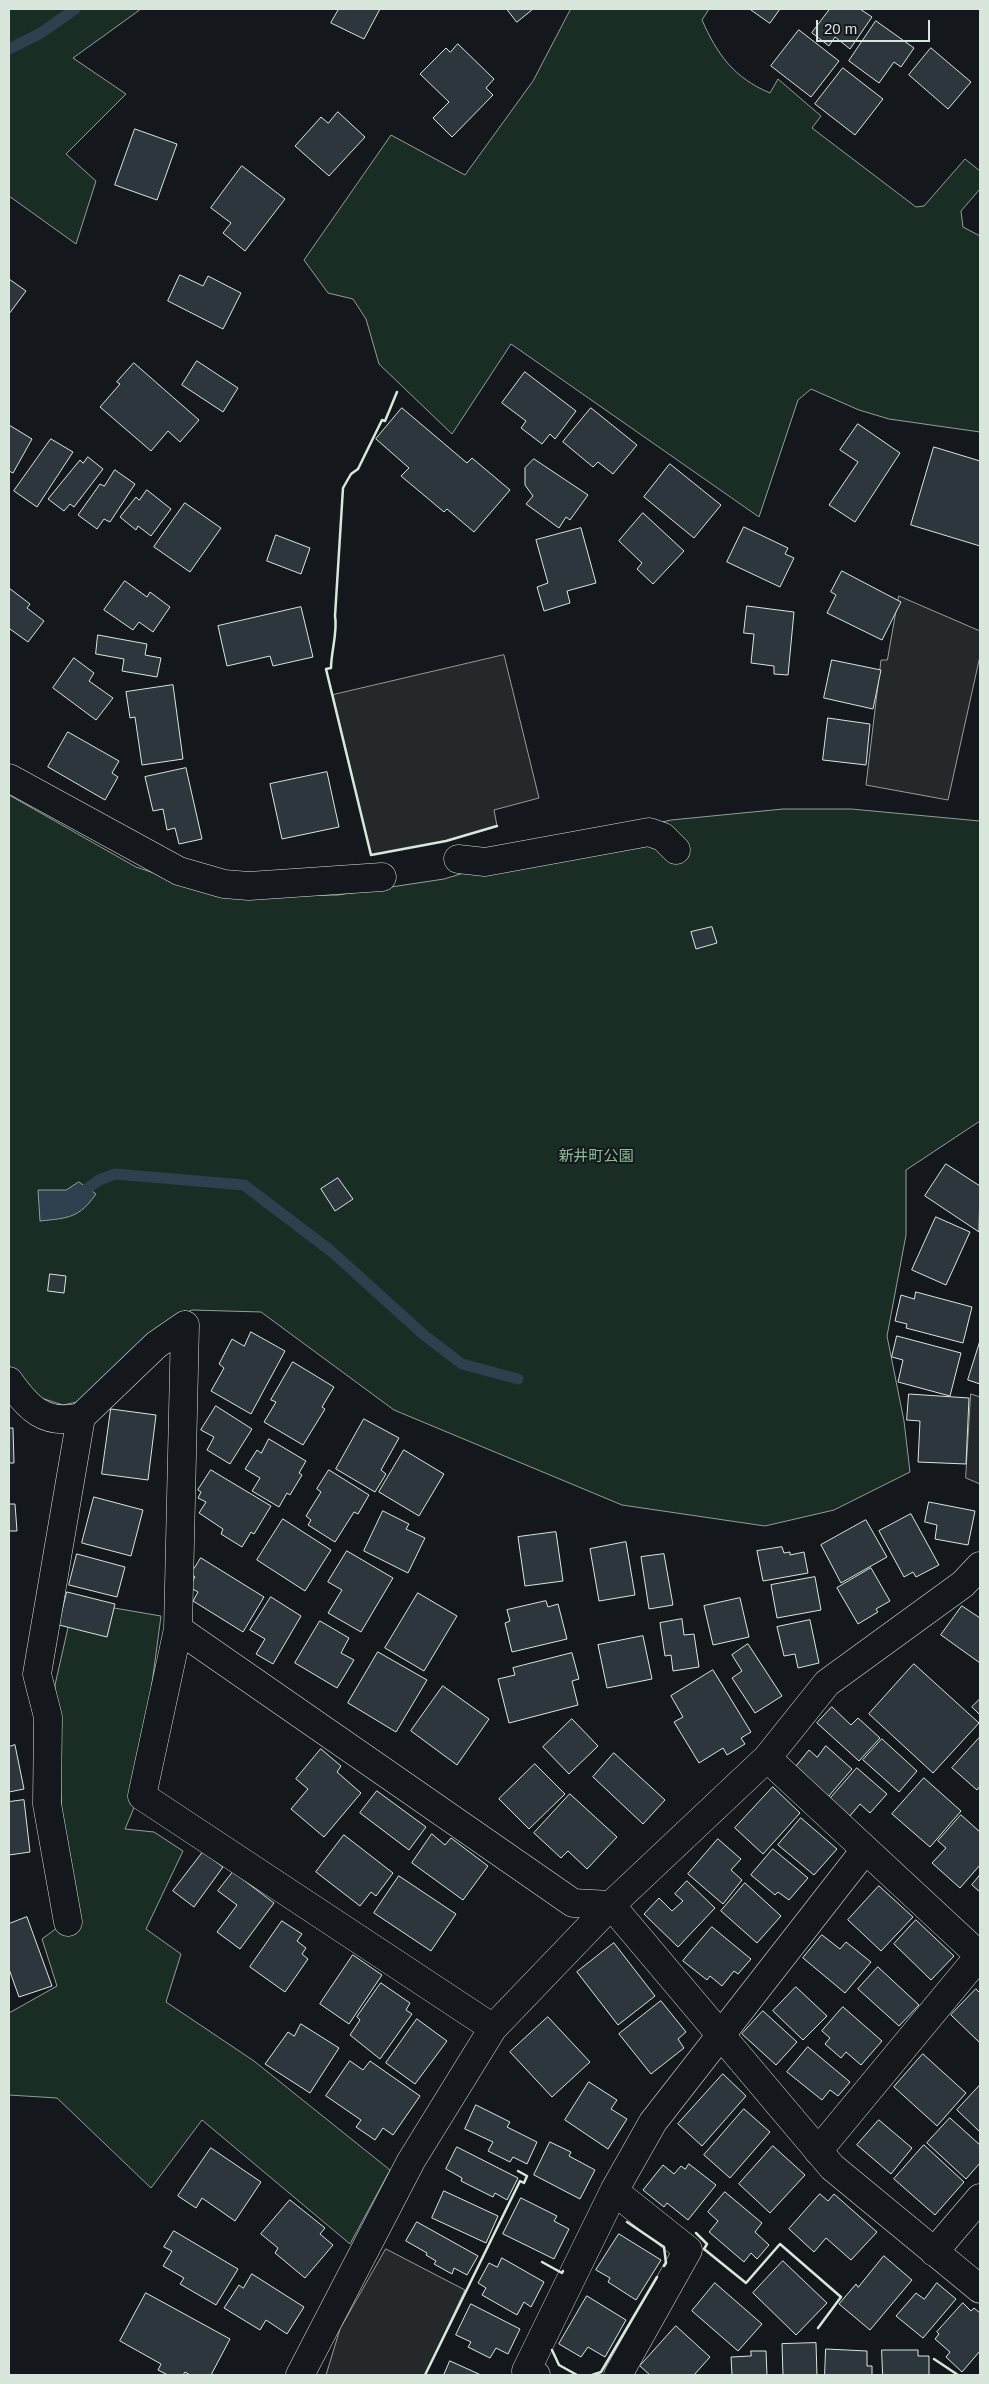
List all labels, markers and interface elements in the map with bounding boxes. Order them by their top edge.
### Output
scale bar [819,10,933,42]
text: 20 m [824,20,857,37]
park label: 新井町公園 [559,1148,633,1166]

